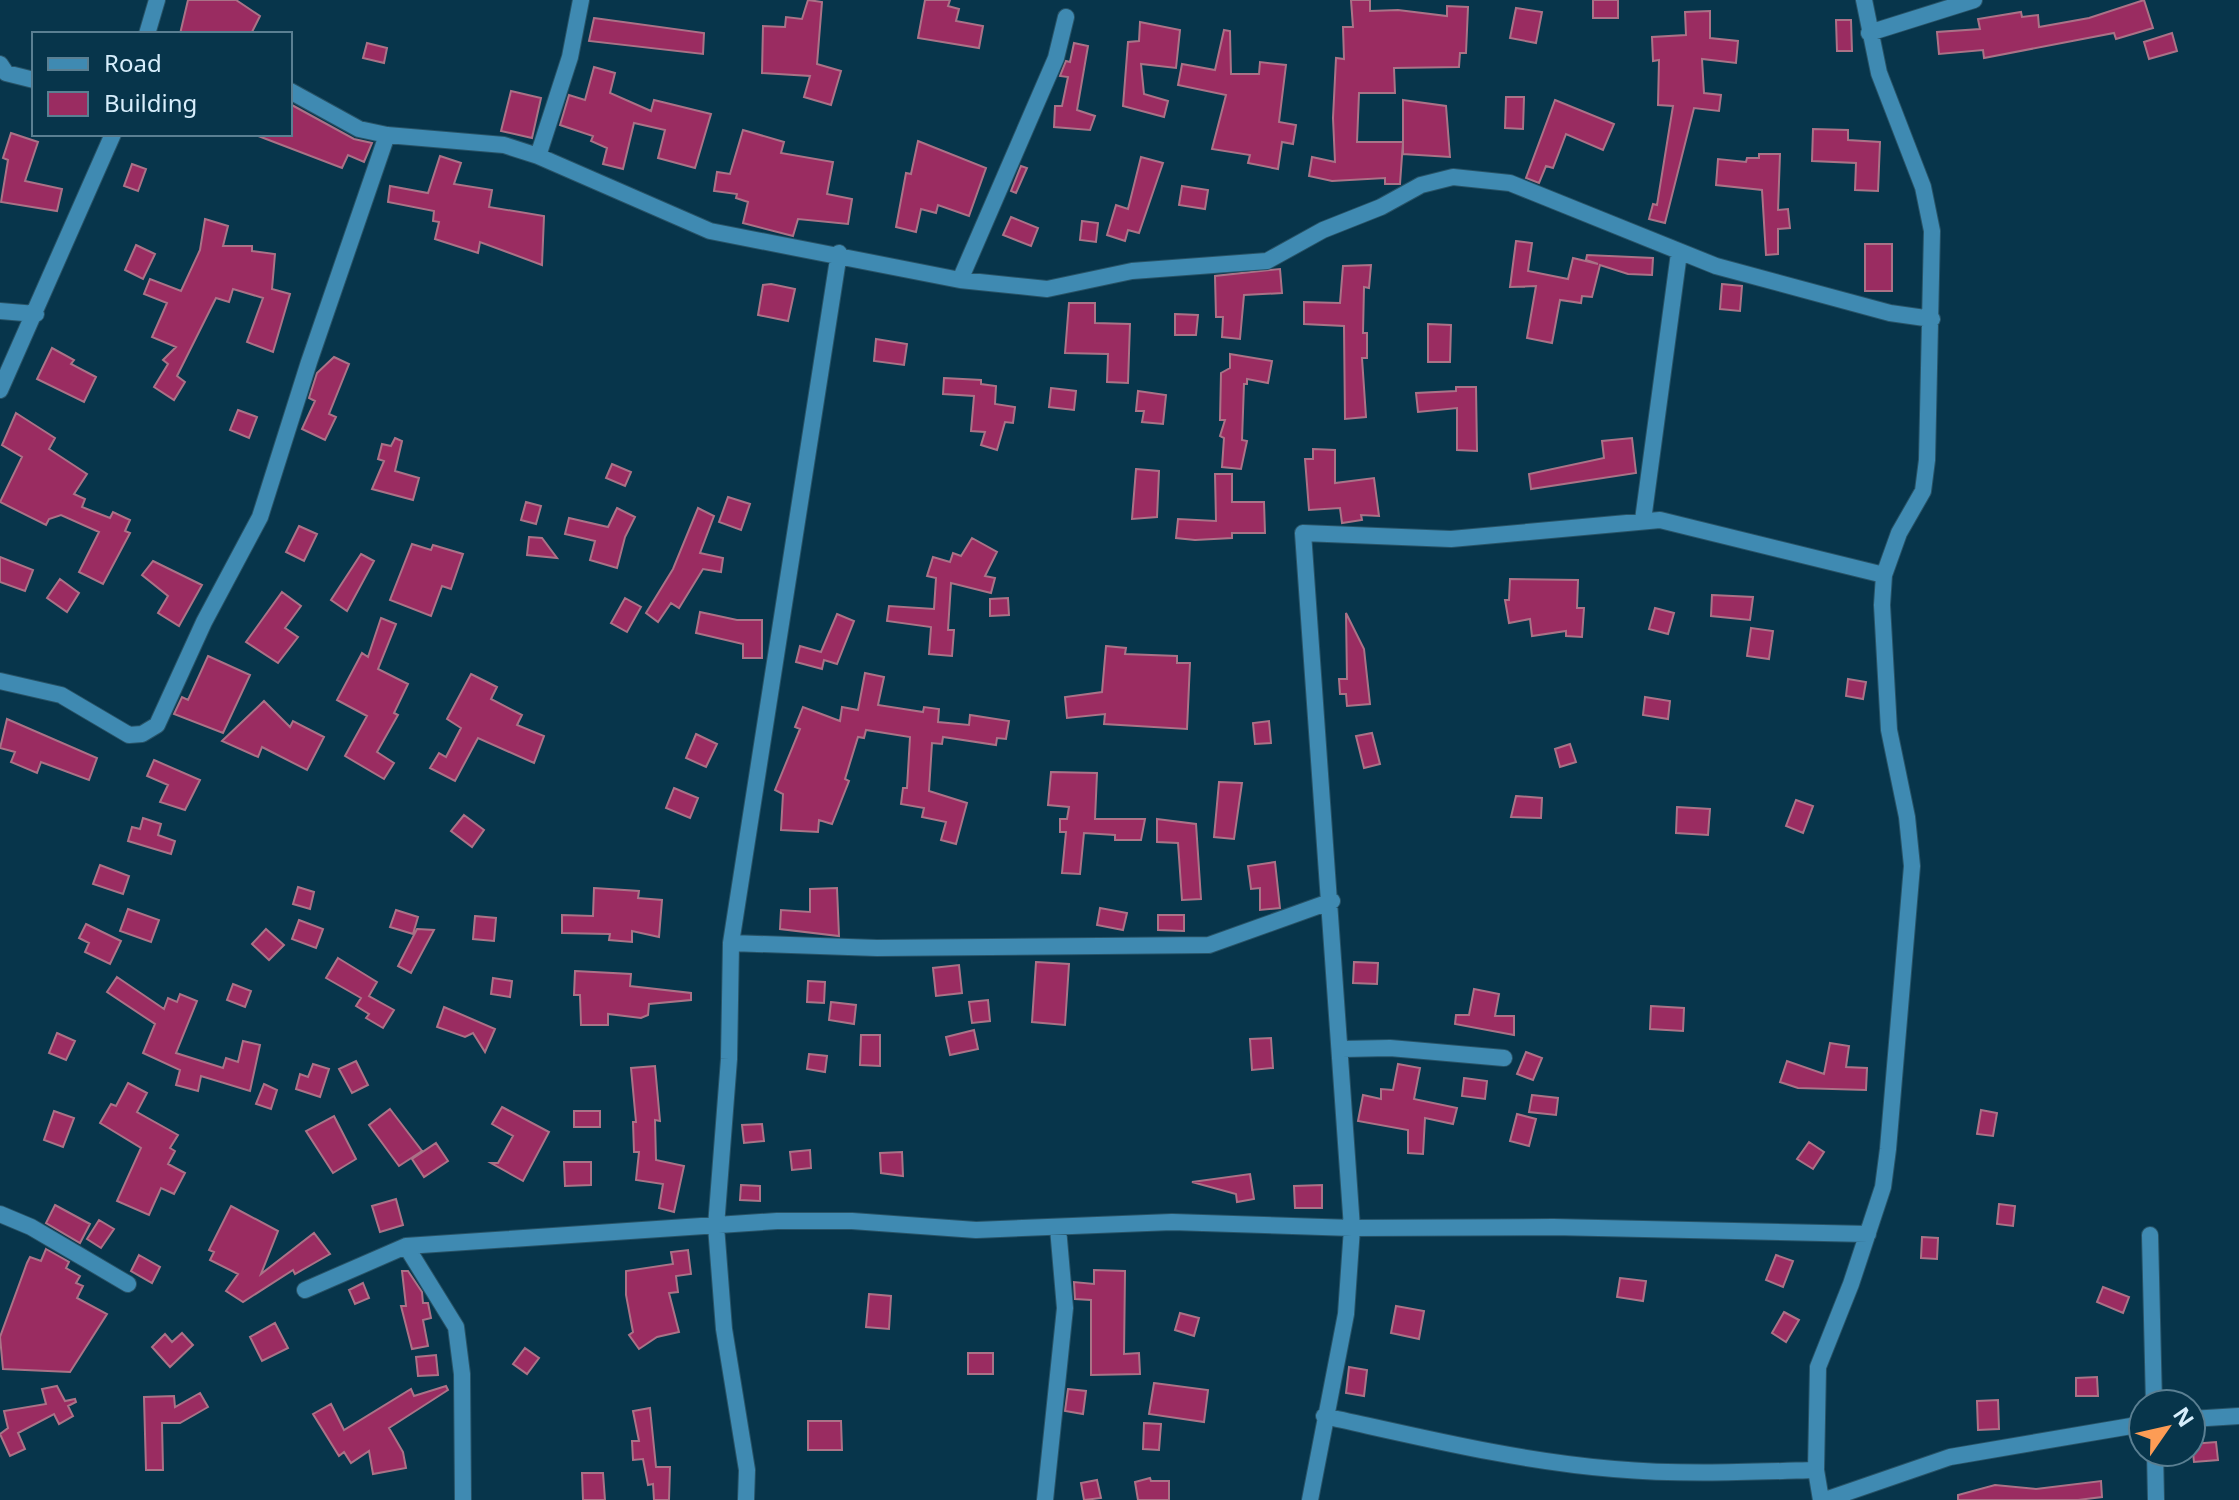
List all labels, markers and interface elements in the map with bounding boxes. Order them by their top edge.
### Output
legend [32,32,292,136]
text: Road [104,46,162,79]
text: Building [104,86,197,119]
north arrow [2127,1388,2207,1468]
text: N [2167,1400,2202,1432]

